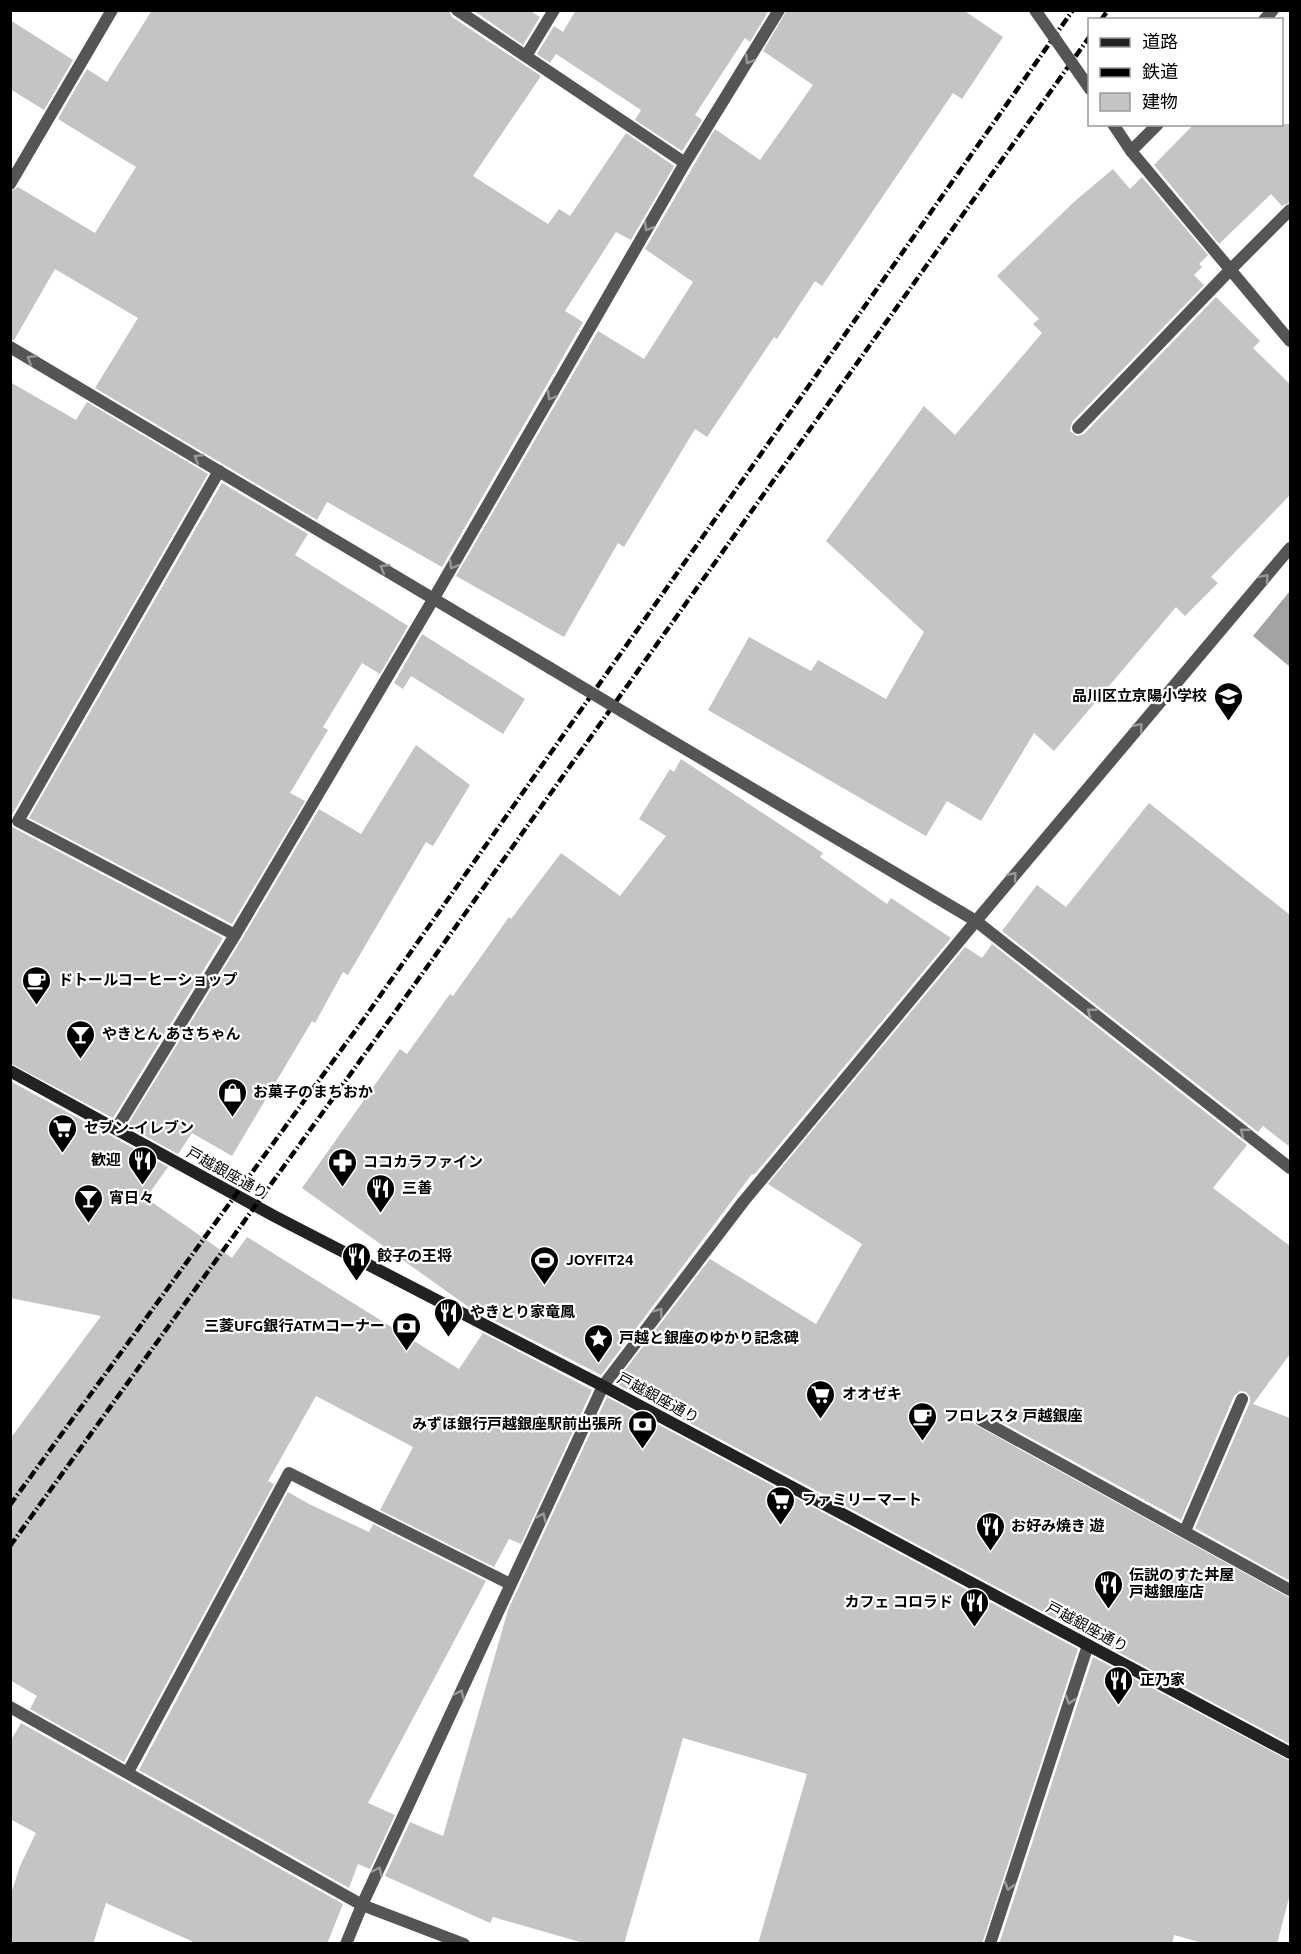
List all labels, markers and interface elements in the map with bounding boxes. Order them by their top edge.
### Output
legend [1088,18,1283,126]
text: 道路 [1142,31,1178,51]
one-way arrow [744,54,756,64]
text: 鉄道 [1142,61,1178,81]
text: 建物 [1142,91,1178,111]
one-way arrow [644,221,655,231]
one-way arrow [27,354,37,366]
one-way arrow [546,390,558,400]
one-way arrow [194,454,204,466]
one-way arrow [449,559,461,569]
one-way arrow [380,564,390,576]
one-way arrow [1258,574,1269,585]
school or university icon: 品川区立京陽小学校 [1212,680,1244,722]
place label: 品川区立京陽小学校 [1072,687,1207,704]
one-way arrow [1132,723,1143,734]
one-way arrow [1006,872,1017,883]
cafe icon: ドトールコーヒーショップ [21,964,53,1006]
place label: ドトールコーヒーショップ [58,971,237,988]
one-way arrow [1087,1008,1098,1019]
bar icon: やきとん あさちゃん [65,1018,97,1060]
place label: やきとん あさちゃん [102,1025,241,1042]
shop icon: お菓子のまちおか [216,1076,248,1118]
place label: お菓子のまちおか [253,1083,373,1100]
supermarket icon: セブン-イレブン [47,1112,79,1154]
place label: セブン-イレブン [84,1119,194,1136]
one-way arrow [1240,1129,1251,1140]
street label: 戸越銀座通り [184,1143,271,1202]
restaurant icon: 歓迎 [126,1144,158,1186]
pharmacy icon: ココカラファイン [326,1146,358,1188]
place label: 歓迎 [91,1151,121,1168]
place label: ココカラファイン [363,1153,483,1170]
restaurant icon: 三善 [365,1172,397,1214]
place label: 三善 [402,1179,432,1196]
bar icon: 宵日々 [72,1182,104,1224]
place label: 宵日々 [109,1189,154,1206]
restaurant icon: 餃子の王将 [340,1240,372,1282]
sports icon: JOYFIT24 [529,1244,561,1286]
place label: 餃子の王将 [377,1247,452,1264]
place label: JOYFIT24 [566,1251,633,1268]
restaurant icon: やきとり家竜鳳 [433,1296,465,1338]
place label: やきとり家竜鳳 [470,1303,575,1320]
one-way arrow [652,1308,663,1319]
bank icon: 三菱UFG銀行ATMコーナー [390,1310,422,1352]
place label: 三菱UFG銀行ATMコーナー [204,1317,385,1334]
place icon: 戸越と銀座のゆかり記念碑 [582,1322,614,1364]
place label: 戸越と銀座のゆかり記念碑 [619,1329,799,1346]
street label: 戸越銀座通り [615,1369,702,1426]
supermarket icon: オオゼキ [805,1378,837,1420]
place label: オオゼキ [842,1385,902,1402]
cafe icon: フロレスタ 戸越銀座 [907,1400,939,1442]
place label: フロレスタ 戸越銀座 [944,1407,1083,1424]
bank icon: みずほ銀行戸越銀座駅前出張所 [627,1408,659,1450]
place label: みずほ銀行戸越銀座駅前出張所 [412,1415,622,1432]
supermarket icon: ファミリーマート [765,1484,797,1526]
place label: ファミリーマート [802,1491,922,1508]
restaurant icon: お好み焼き 遊 [974,1510,1006,1552]
one-way arrow [534,1512,546,1523]
place label: お好み焼き 遊 [1011,1517,1105,1534]
place label: 伝説のすた丼屋 戸越銀座店 [1129,1566,1234,1600]
restaurant icon: 伝説のすた丼屋 戸越銀座店 [1092,1568,1124,1610]
restaurant icon: カフェ コロラド [958,1586,990,1628]
place label: カフェ コロラド [844,1593,953,1610]
street label: 戸越銀座通り [1044,1598,1131,1655]
restaurant icon: 正乃家 [1103,1664,1135,1706]
place label: 正乃家 [1140,1671,1185,1688]
one-way arrow [452,1689,464,1700]
one-way arrow [1065,1694,1077,1705]
one-way arrow [370,1866,382,1877]
one-way arrow [1004,1880,1016,1891]

